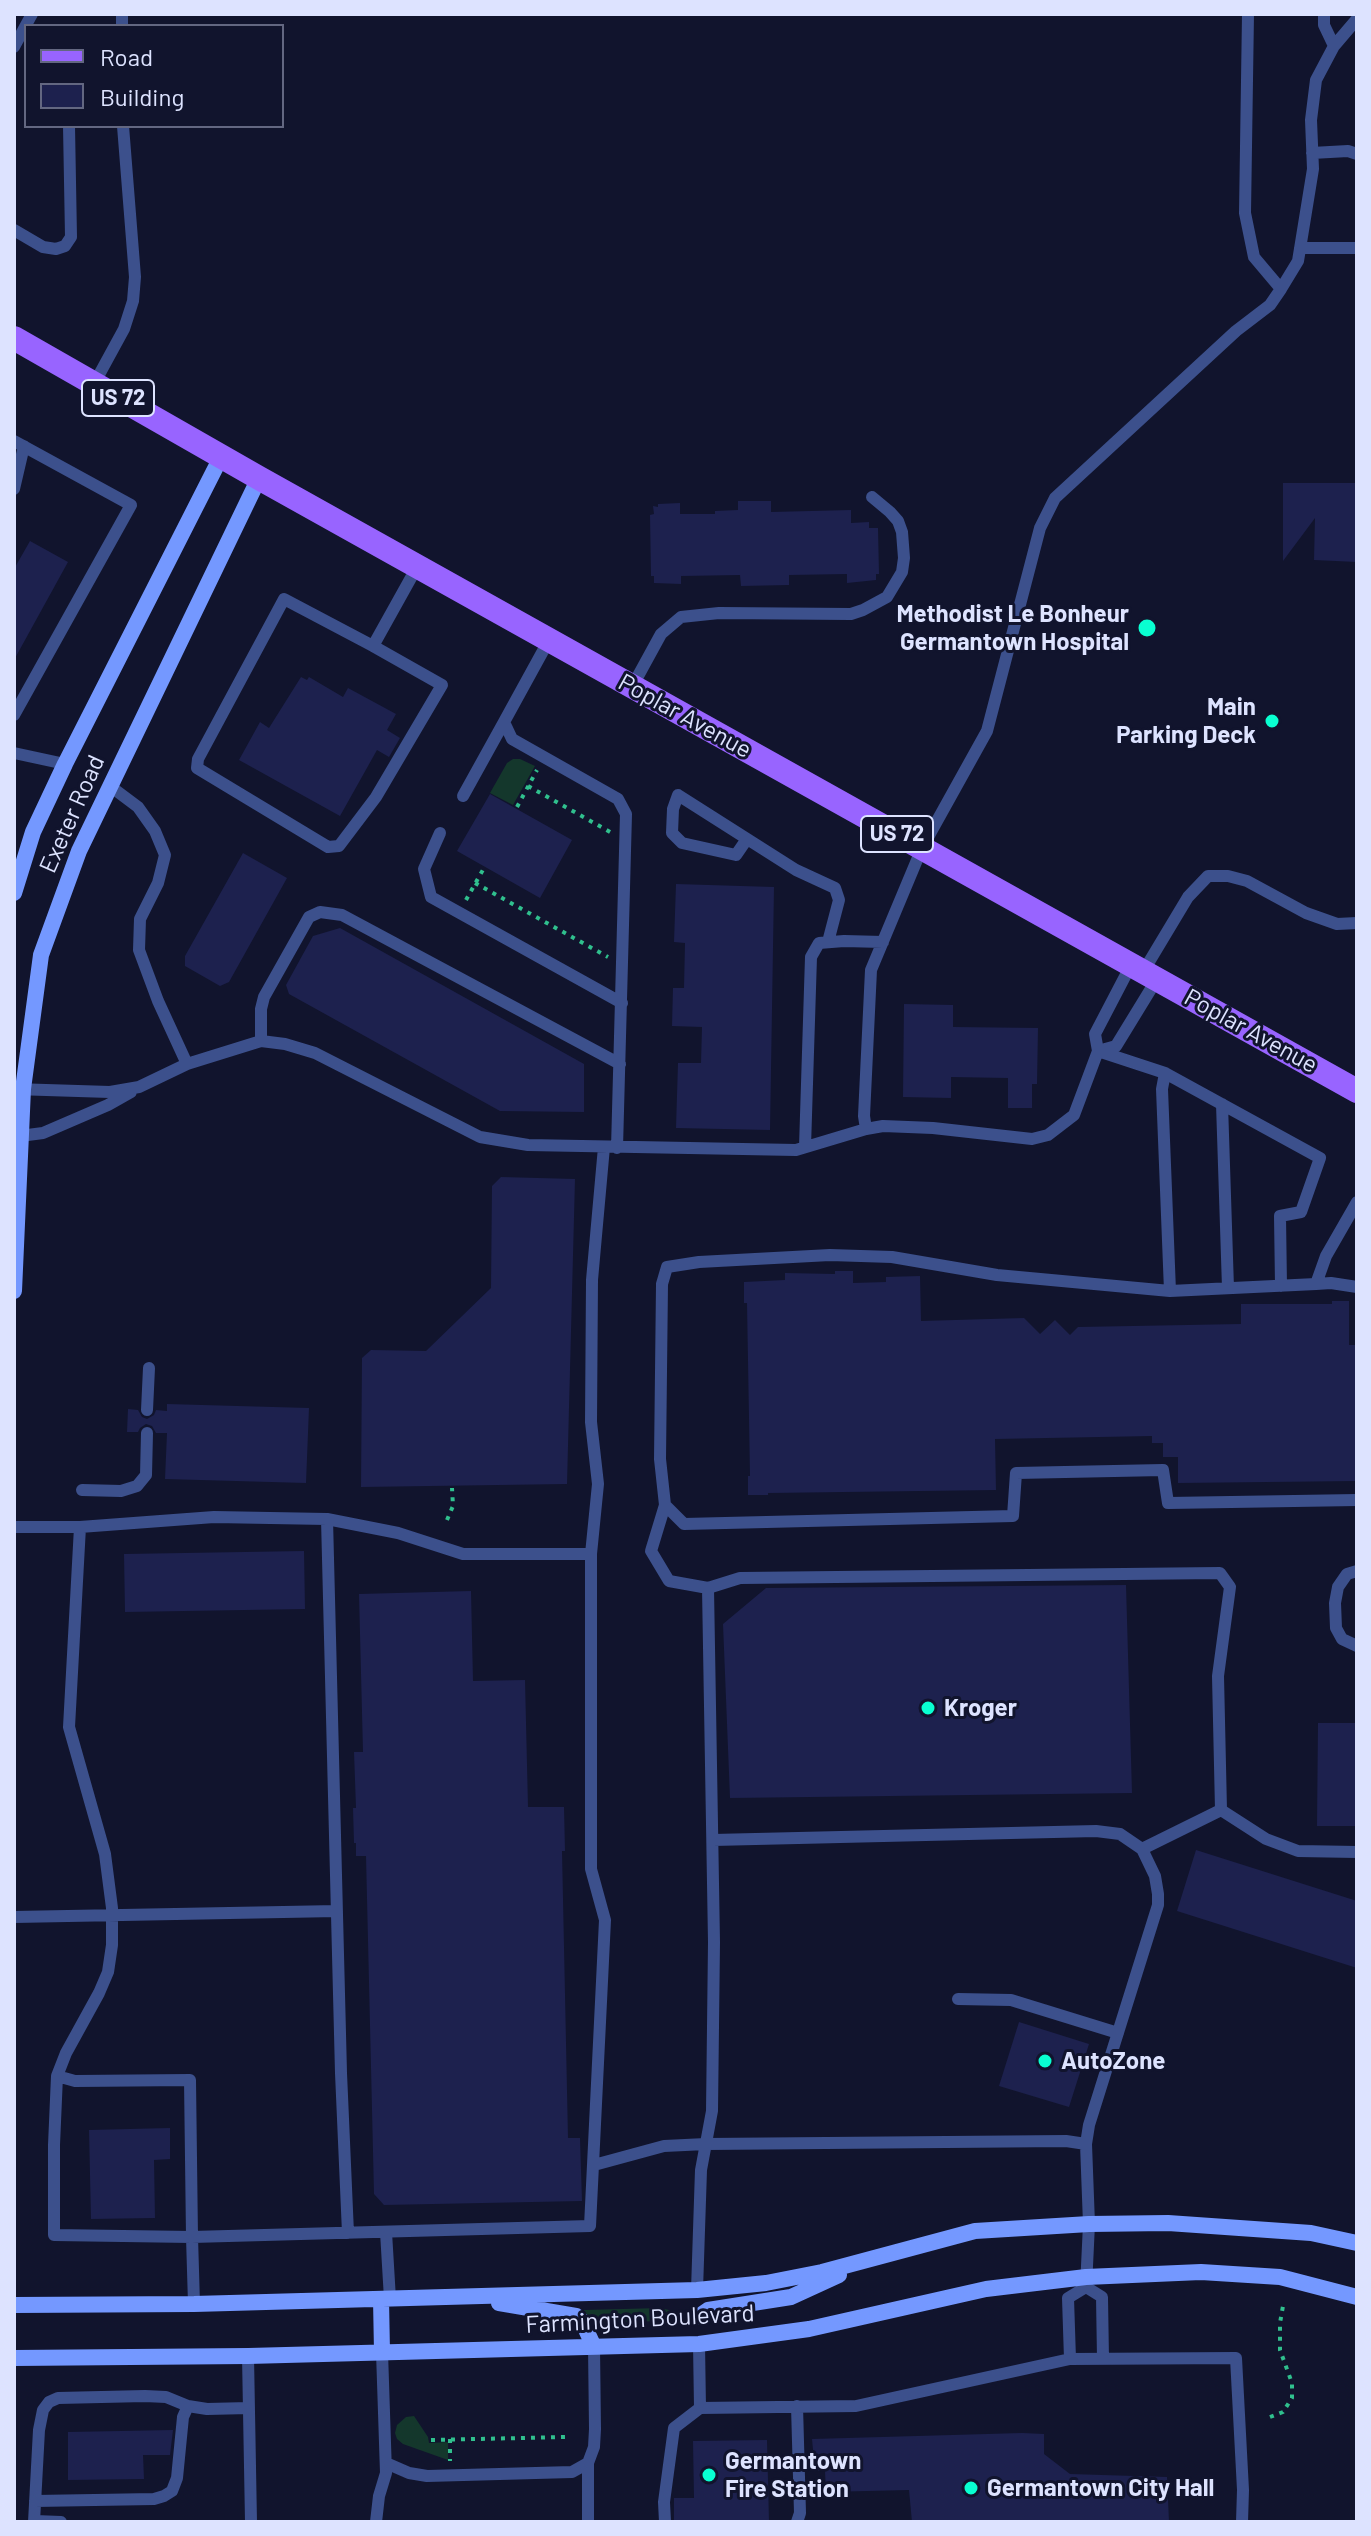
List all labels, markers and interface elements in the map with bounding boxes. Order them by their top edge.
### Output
legend [24,24,284,128]
text: Road [100,42,153,71]
text: Building [100,82,184,111]
road number: US 72 [82,380,154,416]
place label: Methodist Le Bonheur Germantown Hospital [896,600,1129,656]
marker: Methodist Le Bonheur Germantown Hospital [1136,617,1158,639]
street label: Poplar Avenue [613,668,757,764]
place label: Main Parking Deck [1116,693,1256,749]
marker: Main Parking Deck [1263,712,1281,730]
street label: Exeter Road [33,751,111,877]
road number: US 72 [861,816,933,852]
street label: Poplar Avenue [1179,983,1323,1079]
place label: Kroger [944,1694,1017,1722]
marker: Kroger [919,1699,937,1717]
place label: AutoZone [1061,2047,1165,2075]
marker: AutoZone [1036,2052,1054,2070]
street label: Farmington Boulevard [525,2299,755,2339]
place label: Germantown Fire Station [725,2447,861,2503]
marker: Germantown Fire Station [700,2466,718,2484]
place label: Germantown City Hall [987,2474,1214,2502]
marker: Germantown City Hall [962,2479,980,2497]

